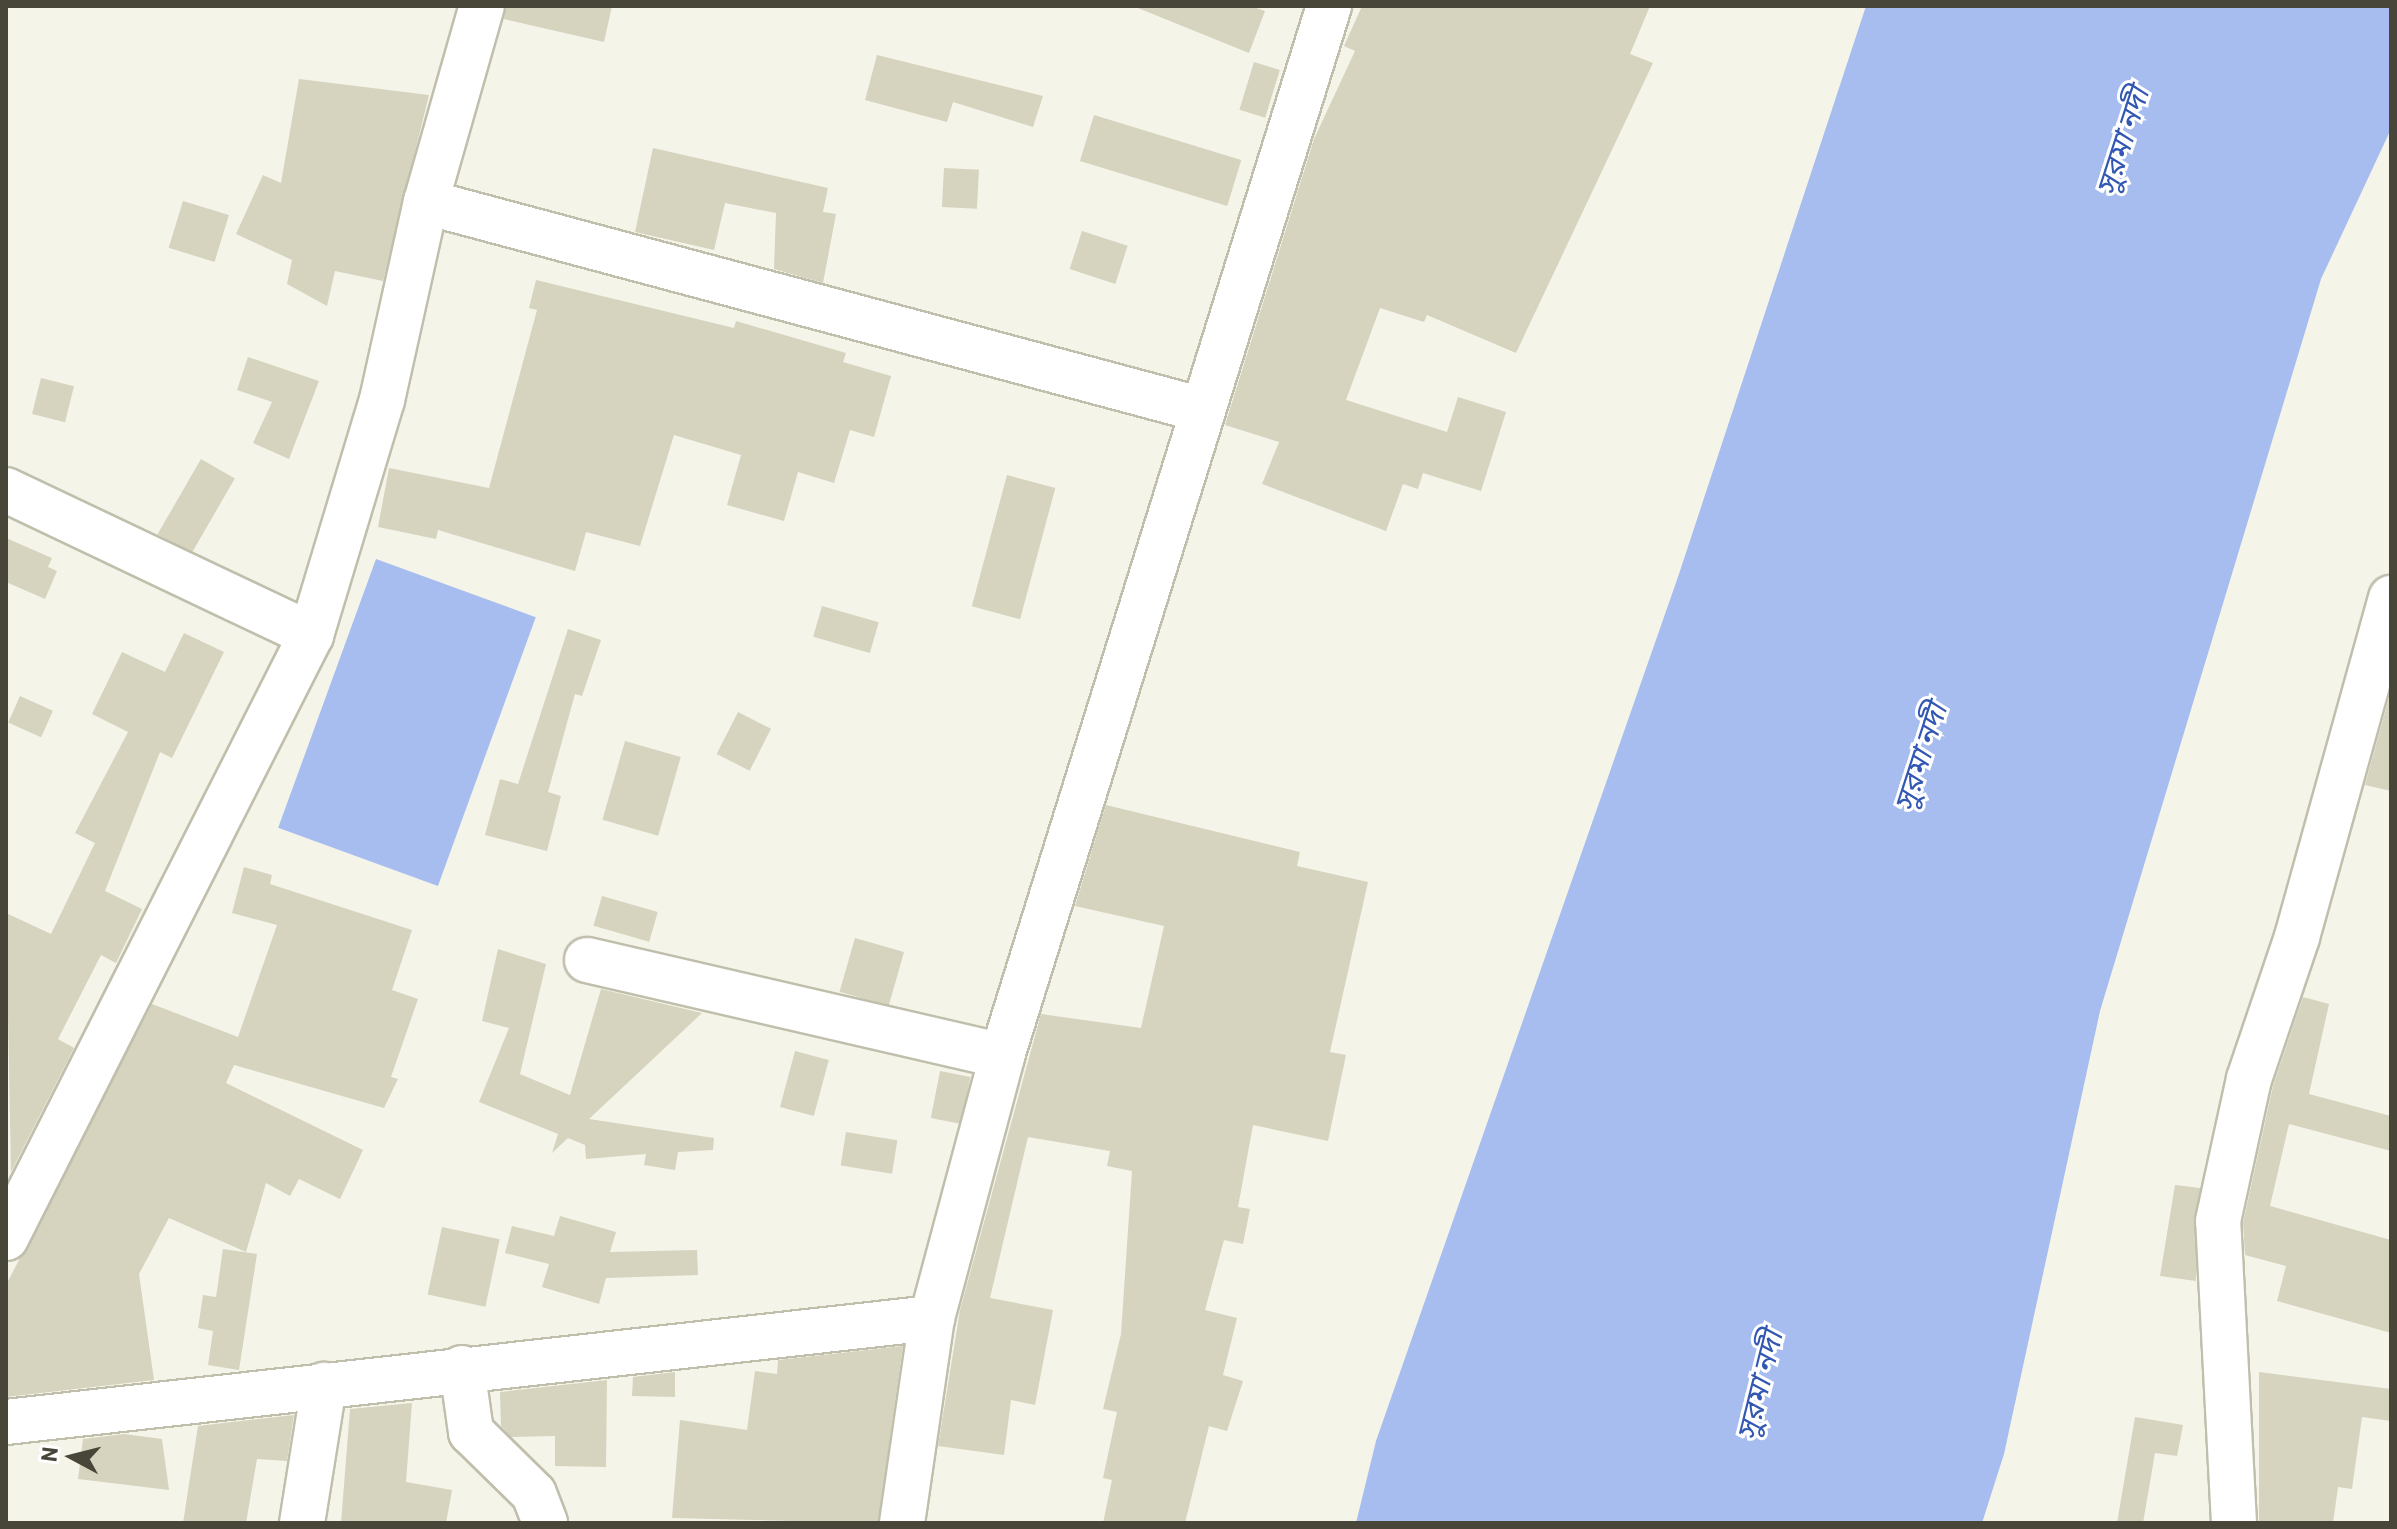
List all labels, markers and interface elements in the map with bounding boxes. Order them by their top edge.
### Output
water label: সুরমা নদী [2087,82,2155,200]
water label: সুরমা নদী [1885,698,1953,816]
water label: সুরমা নদী [1727,1327,1789,1443]
north arrow [32,1417,112,1497]
text: N [34,1445,62,1463]

